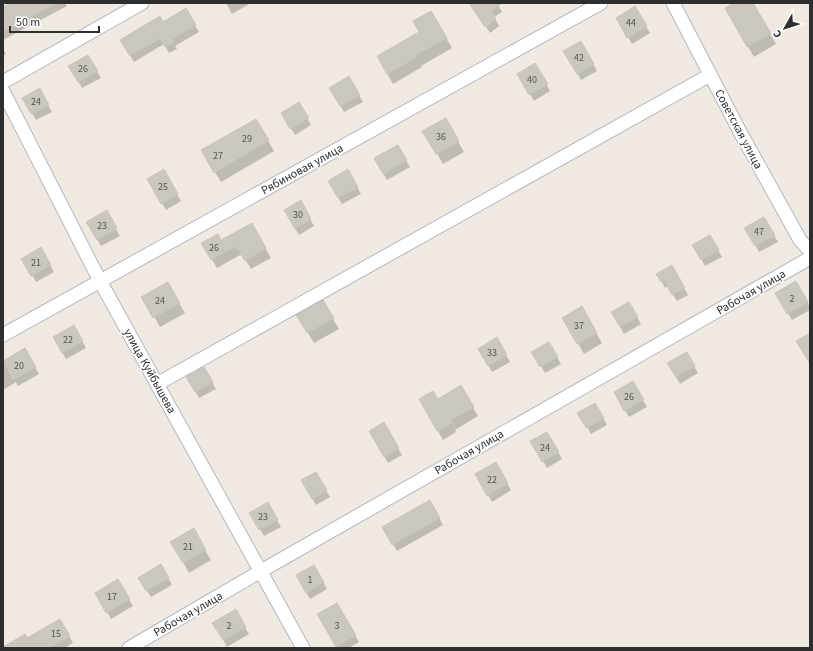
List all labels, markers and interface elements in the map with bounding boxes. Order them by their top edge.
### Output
scale bar [10,8,99,34]
north arrow [765,8,805,48]
text: 50 m [16,14,40,31]
house number: 44 [626,16,636,30]
text: С [769,26,785,41]
house number: 42 [574,51,584,65]
house number: 26 [78,62,88,76]
house number: 40 [527,73,537,87]
street label: Советская улица [710,86,767,172]
house number: 24 [31,95,41,109]
house number: 36 [436,130,446,144]
house number: 29 [242,132,252,146]
street label: Рябиновая улица [258,140,346,199]
house number: 27 [213,149,223,163]
house number: 25 [158,180,168,194]
house number: 30 [293,208,303,222]
house number: 23 [97,219,107,233]
house number: 47 [754,225,764,239]
house number: 26 [209,241,219,255]
house number: 21 [31,256,41,270]
street label: Рабочая улица [713,266,789,319]
house number: 2 [790,292,795,306]
house number: 24 [155,294,165,308]
house number: 37 [574,319,584,333]
street label: улица Куйбышева [119,326,180,417]
house number: 22 [63,333,73,347]
house number: 33 [487,346,497,360]
house number: 20 [14,359,24,373]
house number: 26 [624,390,634,404]
street label: Рабочая улица [431,426,507,479]
house number: 24 [540,441,550,455]
house number: 22 [487,473,497,487]
house number: 23 [258,510,268,524]
house number: 21 [183,540,193,554]
house number: 1 [308,573,313,587]
street label: Рабочая улица [150,588,226,641]
house number: 17 [107,590,117,604]
house number: 2 [227,619,232,633]
house number: 3 [335,619,340,633]
house number: 15 [51,627,61,641]

